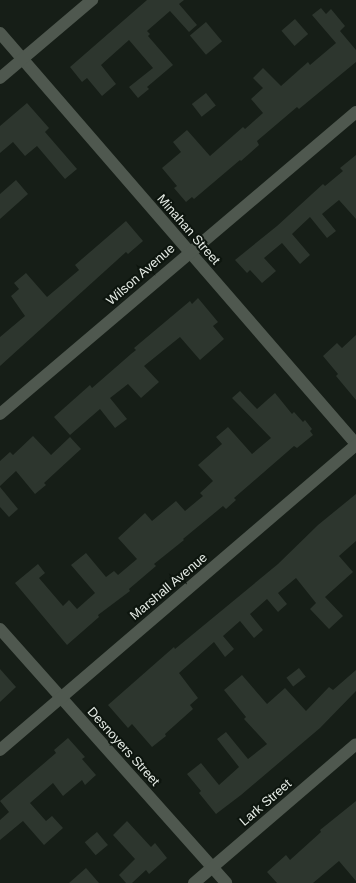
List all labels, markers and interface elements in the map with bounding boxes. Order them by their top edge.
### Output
street label: Minahan Street [153,192,223,268]
street label: Wilson Avenue [103,241,179,309]
street label: Marshall Avenue [127,550,211,624]
street label: Desnoyers Street [84,704,162,790]
street label: Lark Street [237,776,295,830]

